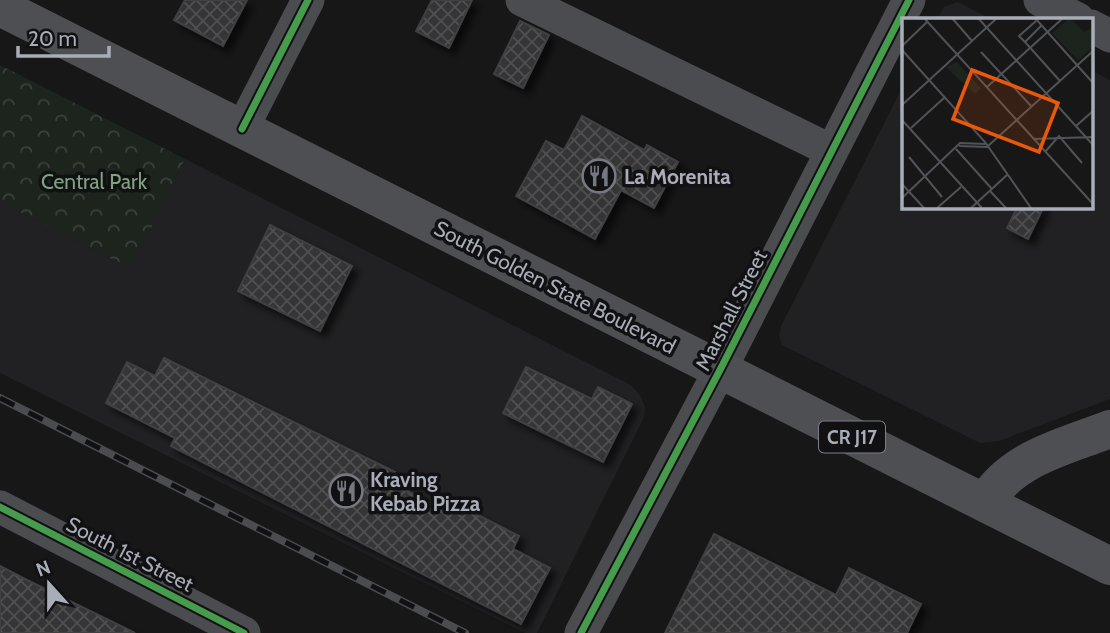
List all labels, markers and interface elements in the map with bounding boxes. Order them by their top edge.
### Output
scale bar [18,14,108,58]
inset map [902,18,1092,208]
text: 20 m [28,26,77,51]
restaurant icon: La Morenita [580,157,618,195]
place label: La Morenita [624,164,731,189]
park label: Central Park [41,169,148,194]
street label: South Golden State Boulevard [430,215,680,359]
street label: Marshall Street [690,245,772,375]
road number: CR J17 [819,422,885,452]
place label: Kraving Kebab Pizza [370,467,481,516]
restaurant icon: Kraving Kebab Pizza [327,472,365,510]
street label: South 1st Street [62,511,198,597]
north arrow [14,549,84,619]
text: N [33,555,53,582]

